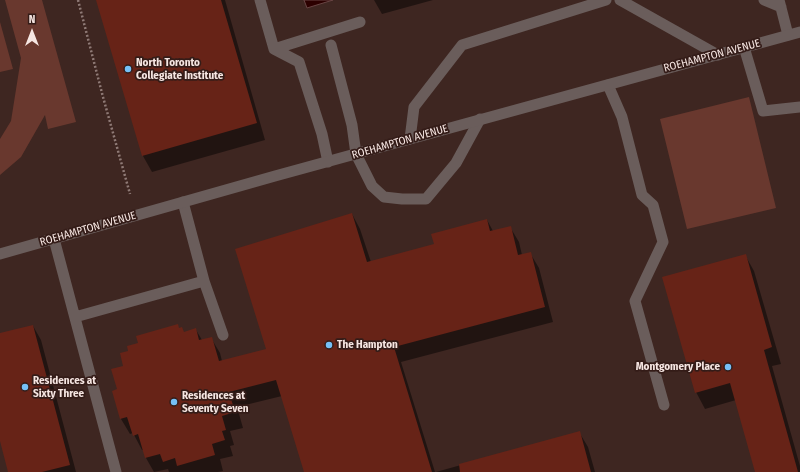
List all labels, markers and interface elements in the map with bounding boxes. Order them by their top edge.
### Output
north arrow [12,12,52,52]
text: N [29,13,35,26]
street label: ROEHAMPTON AVENUE [662,37,762,75]
place label: North Toronto Collegiate Institute [136,56,223,82]
marker: North Toronto Collegiate Institute [123,64,133,74]
street label: ROEHAMPTON AVENUE [350,122,450,162]
street label: ROEHAMPTON AVENUE [38,209,138,249]
place label: The Hampton [337,338,398,352]
marker: The Hampton [324,340,334,350]
place label: Montgomery Place [636,360,720,374]
marker: Montgomery Place [723,362,733,372]
place label: Residences at Sixty Three [33,374,96,400]
marker: Residences at Sixty Three [20,382,30,392]
place label: Residences at Seventy Seven [182,389,249,415]
marker: Residences at Seventy Seven [169,397,179,407]

